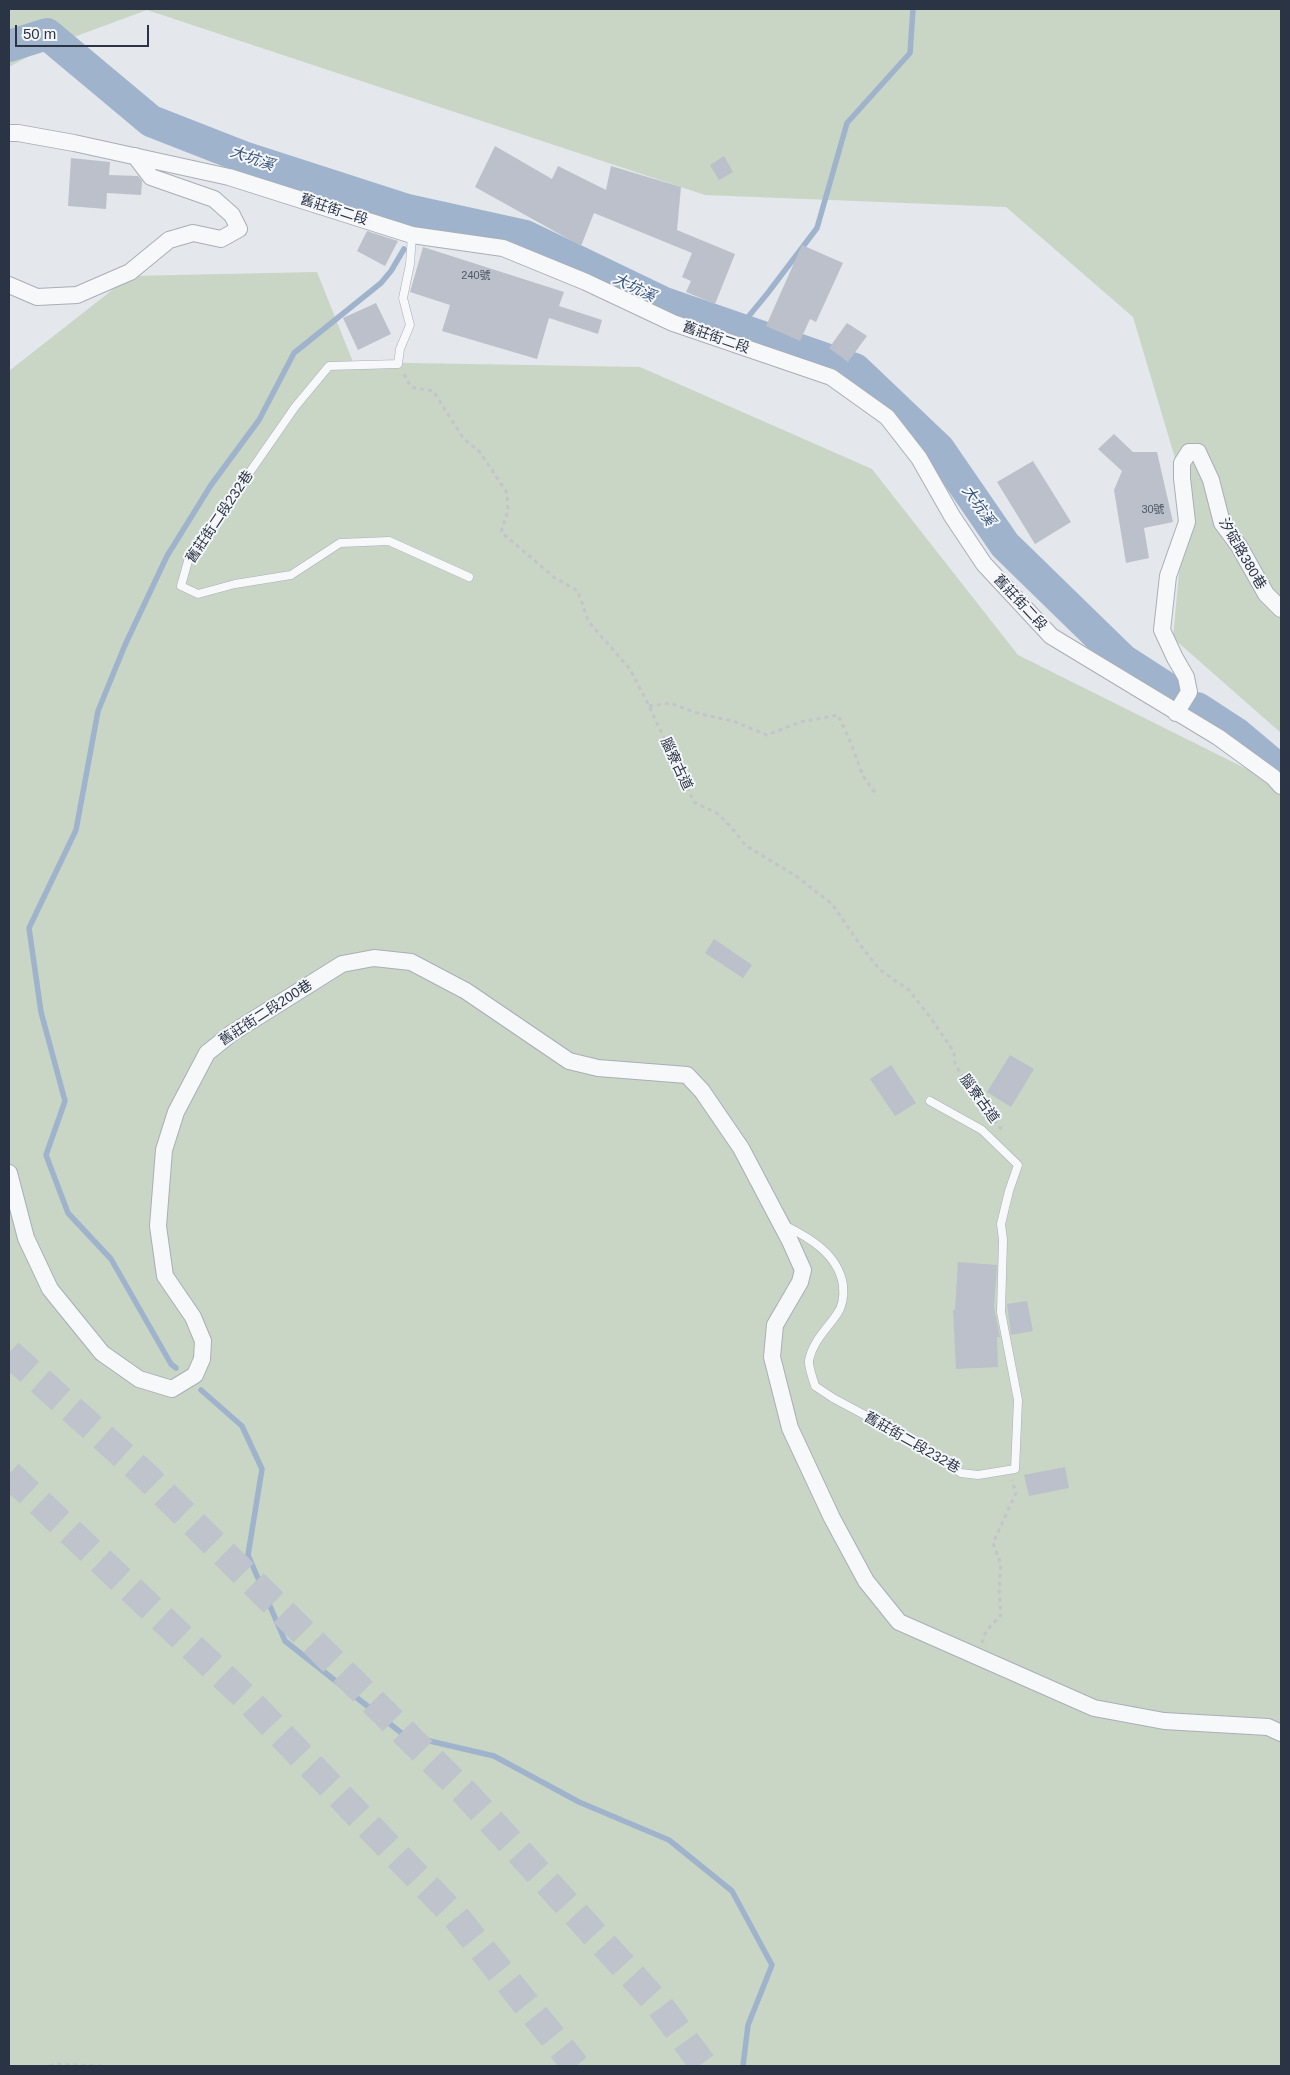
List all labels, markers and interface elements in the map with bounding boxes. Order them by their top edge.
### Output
scale bar [18,15,151,47]
text: 50 m [23,25,56,42]
water label: 大坑溪 [228,143,276,175]
street label: 舊莊街二段 [298,191,370,229]
house number: 240號 [461,269,491,283]
water label: 大坑溪 [610,270,658,306]
street label: 舊莊街二段 [680,319,752,357]
street label: 舊莊街二段232巷 [183,468,257,566]
water label: 大坑溪 [958,482,998,530]
house number: 30號 [1141,503,1165,517]
street label: 汐碇路380巷 [1215,515,1269,593]
street label: 舊莊街二段 [990,572,1050,634]
street label: 腦寮古道 [657,735,695,793]
street label: 舊莊街二段200巷 [216,977,316,1049]
street label: 腦寮古道 [956,1071,1002,1127]
street label: 舊莊街二段232巷 [861,1409,963,1477]

